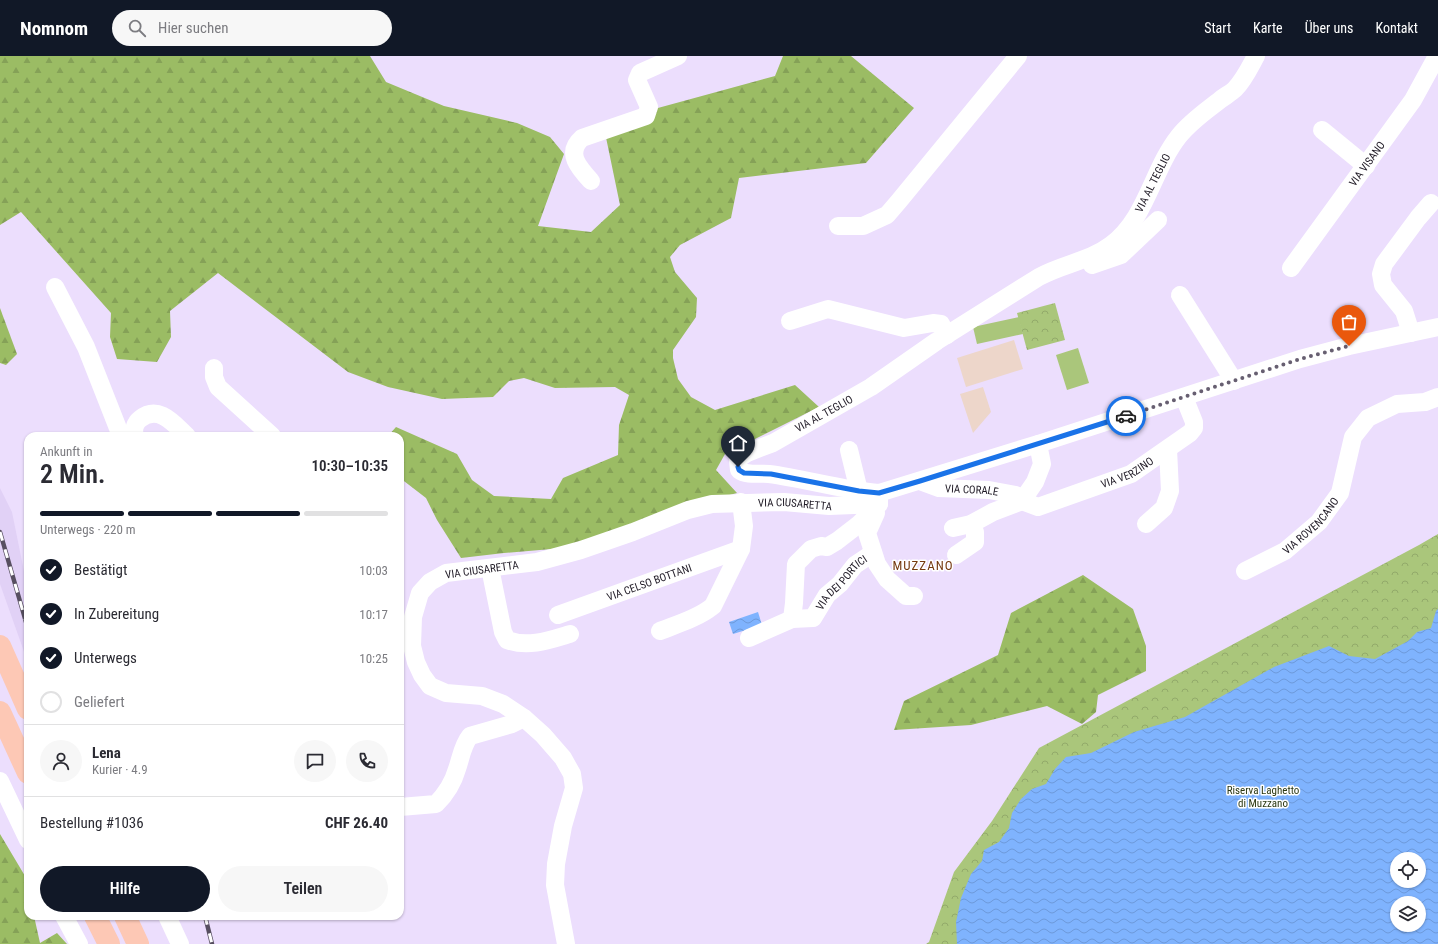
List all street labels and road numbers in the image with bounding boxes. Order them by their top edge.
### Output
street label: VIA VISANO [1346,139,1387,189]
street label: VIA AL TEGLIO [1133,152,1173,214]
street label: VIA AL TEGLIO [793,393,855,435]
street label: VIA VERZINO [1099,454,1156,491]
street label: VIA CORALE [945,482,1000,498]
street label: VIA CIUSARETTA [758,495,833,513]
street label: VIA ROVENCANO [1280,495,1341,557]
street label: VIA DEI PORTICI [813,552,869,612]
street label: VIA CIUSARETTA [444,558,520,582]
street label: VIA CELSO BOTTANI [605,561,693,603]

